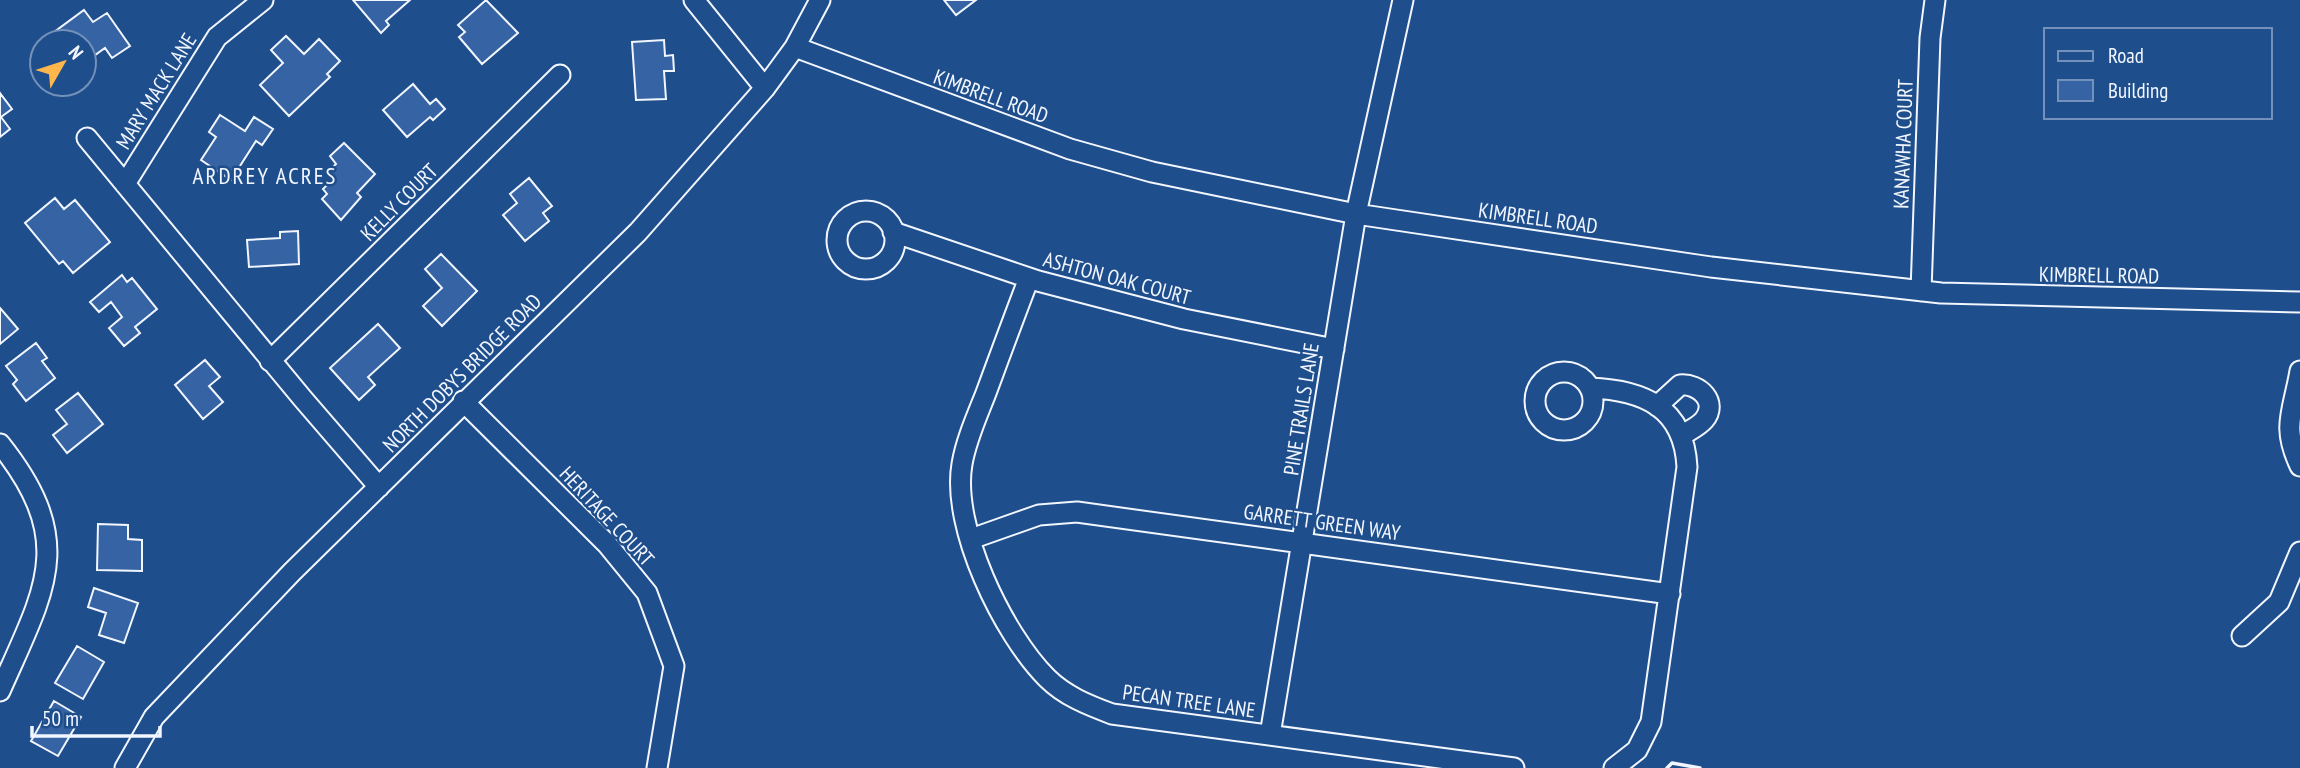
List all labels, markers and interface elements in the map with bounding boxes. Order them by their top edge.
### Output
north arrow [28,28,98,98]
street label: MARY MACK LANE [110,28,202,154]
legend [2044,28,2272,119]
text: N [64,41,89,64]
text: Road [2108,42,2144,69]
street label: KIMBRELL ROAD [930,63,1052,129]
text: Building [2108,77,2168,104]
street label: KANAWHA COURT [1887,78,1919,209]
street label: KELLY COURT [355,157,444,246]
district label: ARDREY ACRES [193,161,337,190]
street label: KIMBRELL ROAD [1477,196,1599,240]
street label: ASHTON OAK COURT [1040,245,1194,311]
street label: KIMBRELL ROAD [2039,260,2159,290]
street label: NORTH DOBYS BRIDGE ROAD [377,288,547,458]
street label: PINE TRAILS LANE [1277,341,1325,477]
street label: HERITAGE COURT [554,460,661,572]
street label: GARRETT GREEN WAY [1242,498,1403,546]
street label: PECAN TREE LANE [1121,678,1257,724]
scale bar [32,694,159,738]
text: 50 m [42,705,79,732]

